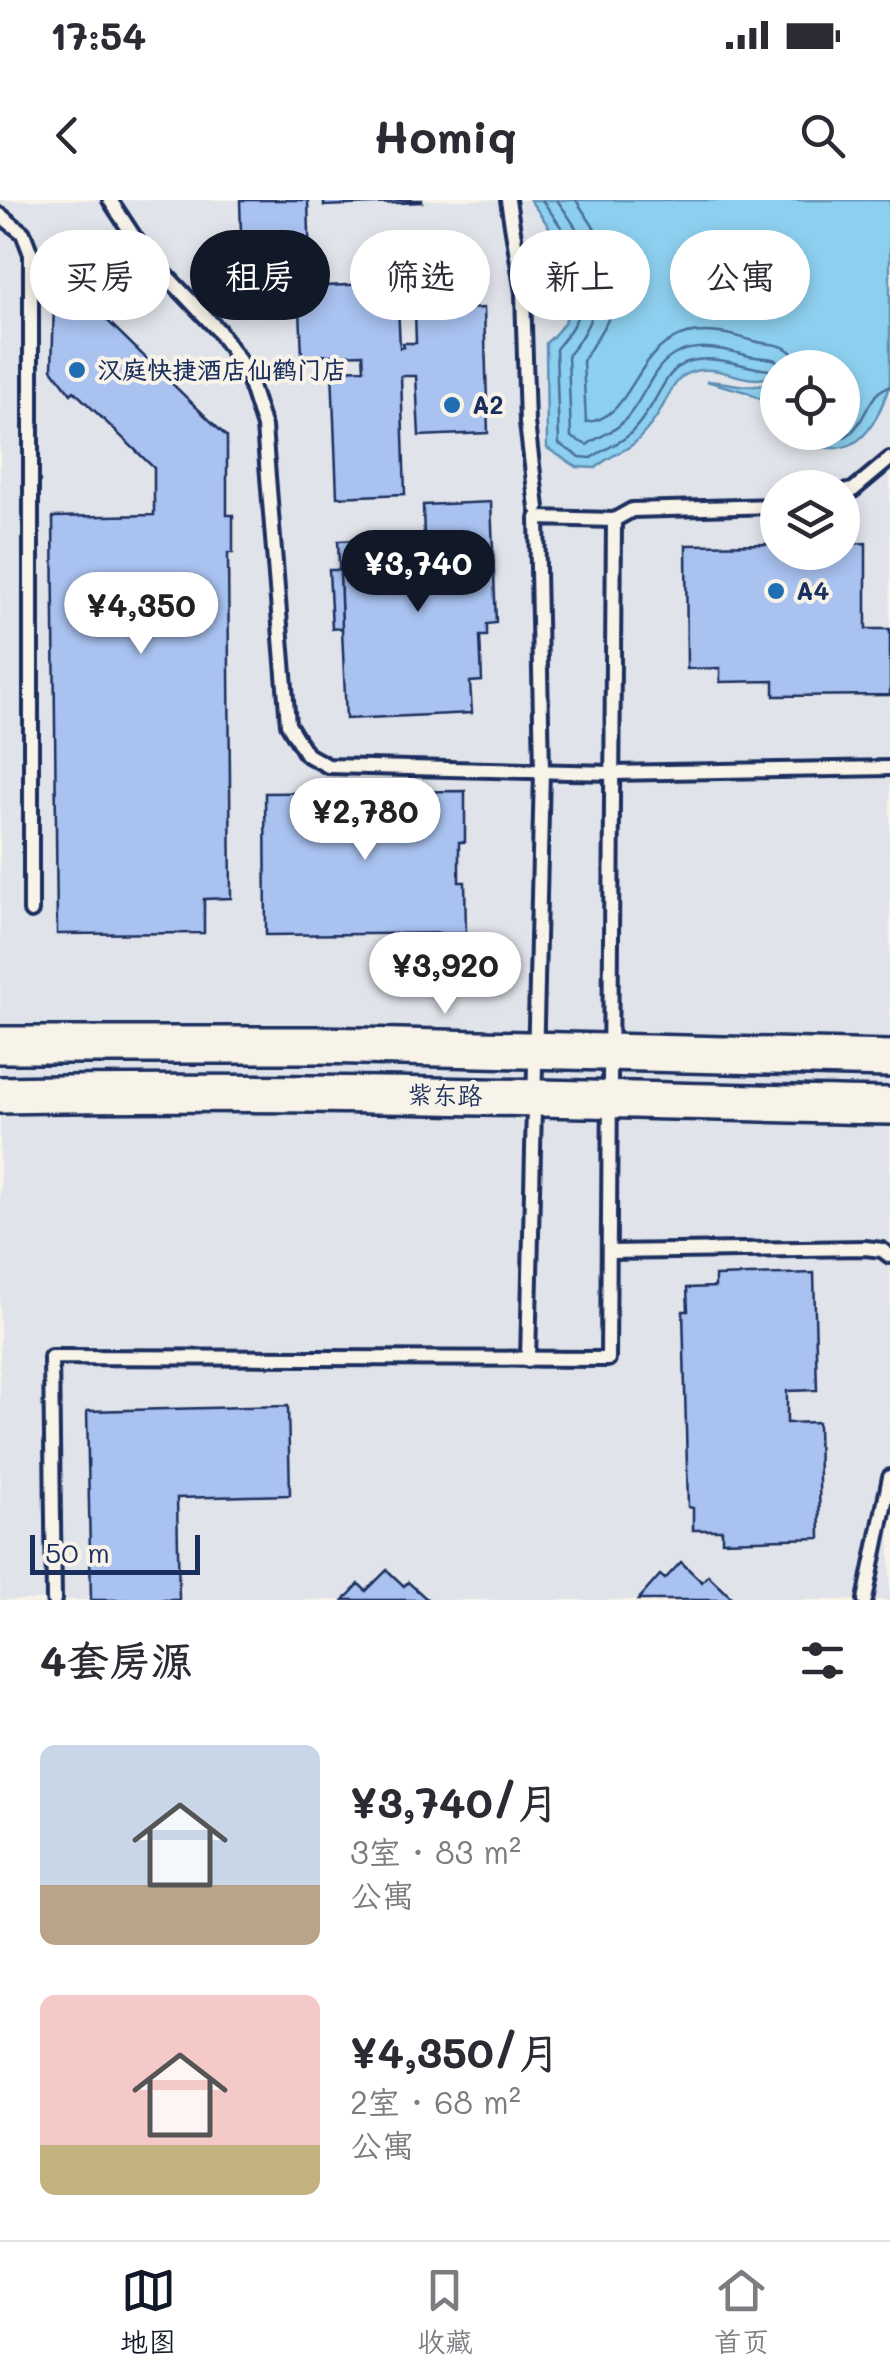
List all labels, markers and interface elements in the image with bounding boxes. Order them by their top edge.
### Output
text: 17:54 [50,10,146,60]
text: Homiq [373,106,517,164]
icon: back [40,108,95,163]
icon: search [795,108,850,163]
chip: 买房 [30,230,170,320]
chip: 租房 [190,230,330,320]
chip: 筛选 [350,230,490,320]
chip: 新上 [510,230,650,320]
chip: 公寓 [670,230,810,320]
map controls [760,350,860,570]
button: locate [760,350,860,450]
place label: 汉庭快捷酒店仙鹤门店 [97,353,347,385]
marker: 汉庭快捷酒店仙鹤门店 [66,359,88,381]
place label: A2 [472,388,503,420]
marker: A2 [441,394,463,416]
button: layers [760,470,860,570]
pin: ¥3,740 [337,530,499,615]
text: ¥3,740 [364,541,472,583]
pin: ¥4,350 [60,572,222,657]
place label: A4 [796,574,829,606]
marker: A4 [765,580,787,602]
text: ¥4,350 [86,583,196,625]
pin: ¥2,780 [284,778,446,863]
text: ¥2,780 [312,789,418,831]
pin: ¥3,920 [364,932,526,1017]
text: ¥3,920 [391,943,499,985]
street label: 紫东路 [407,1077,483,1111]
scale bar [30,1530,200,1574]
text: 50 m [45,1534,110,1570]
text: 4套房源 [40,1632,193,1687]
icon: filters [795,1633,850,1688]
text: ¥3,740/月 [350,1774,559,1829]
icon: home [120,1785,240,1905]
text: 3室 · 83 m² [350,1830,521,1872]
text: 公寓 [350,1873,414,1915]
text: ¥4,350/月 [350,2024,560,2079]
icon: home [120,2035,240,2155]
text: 2室 · 68 m² [350,2080,521,2122]
text: 公寓 [350,2123,414,2165]
tab: 地图 [120,2263,176,2360]
tab: 收藏 [417,2263,473,2360]
tab: 首页 [714,2263,770,2360]

